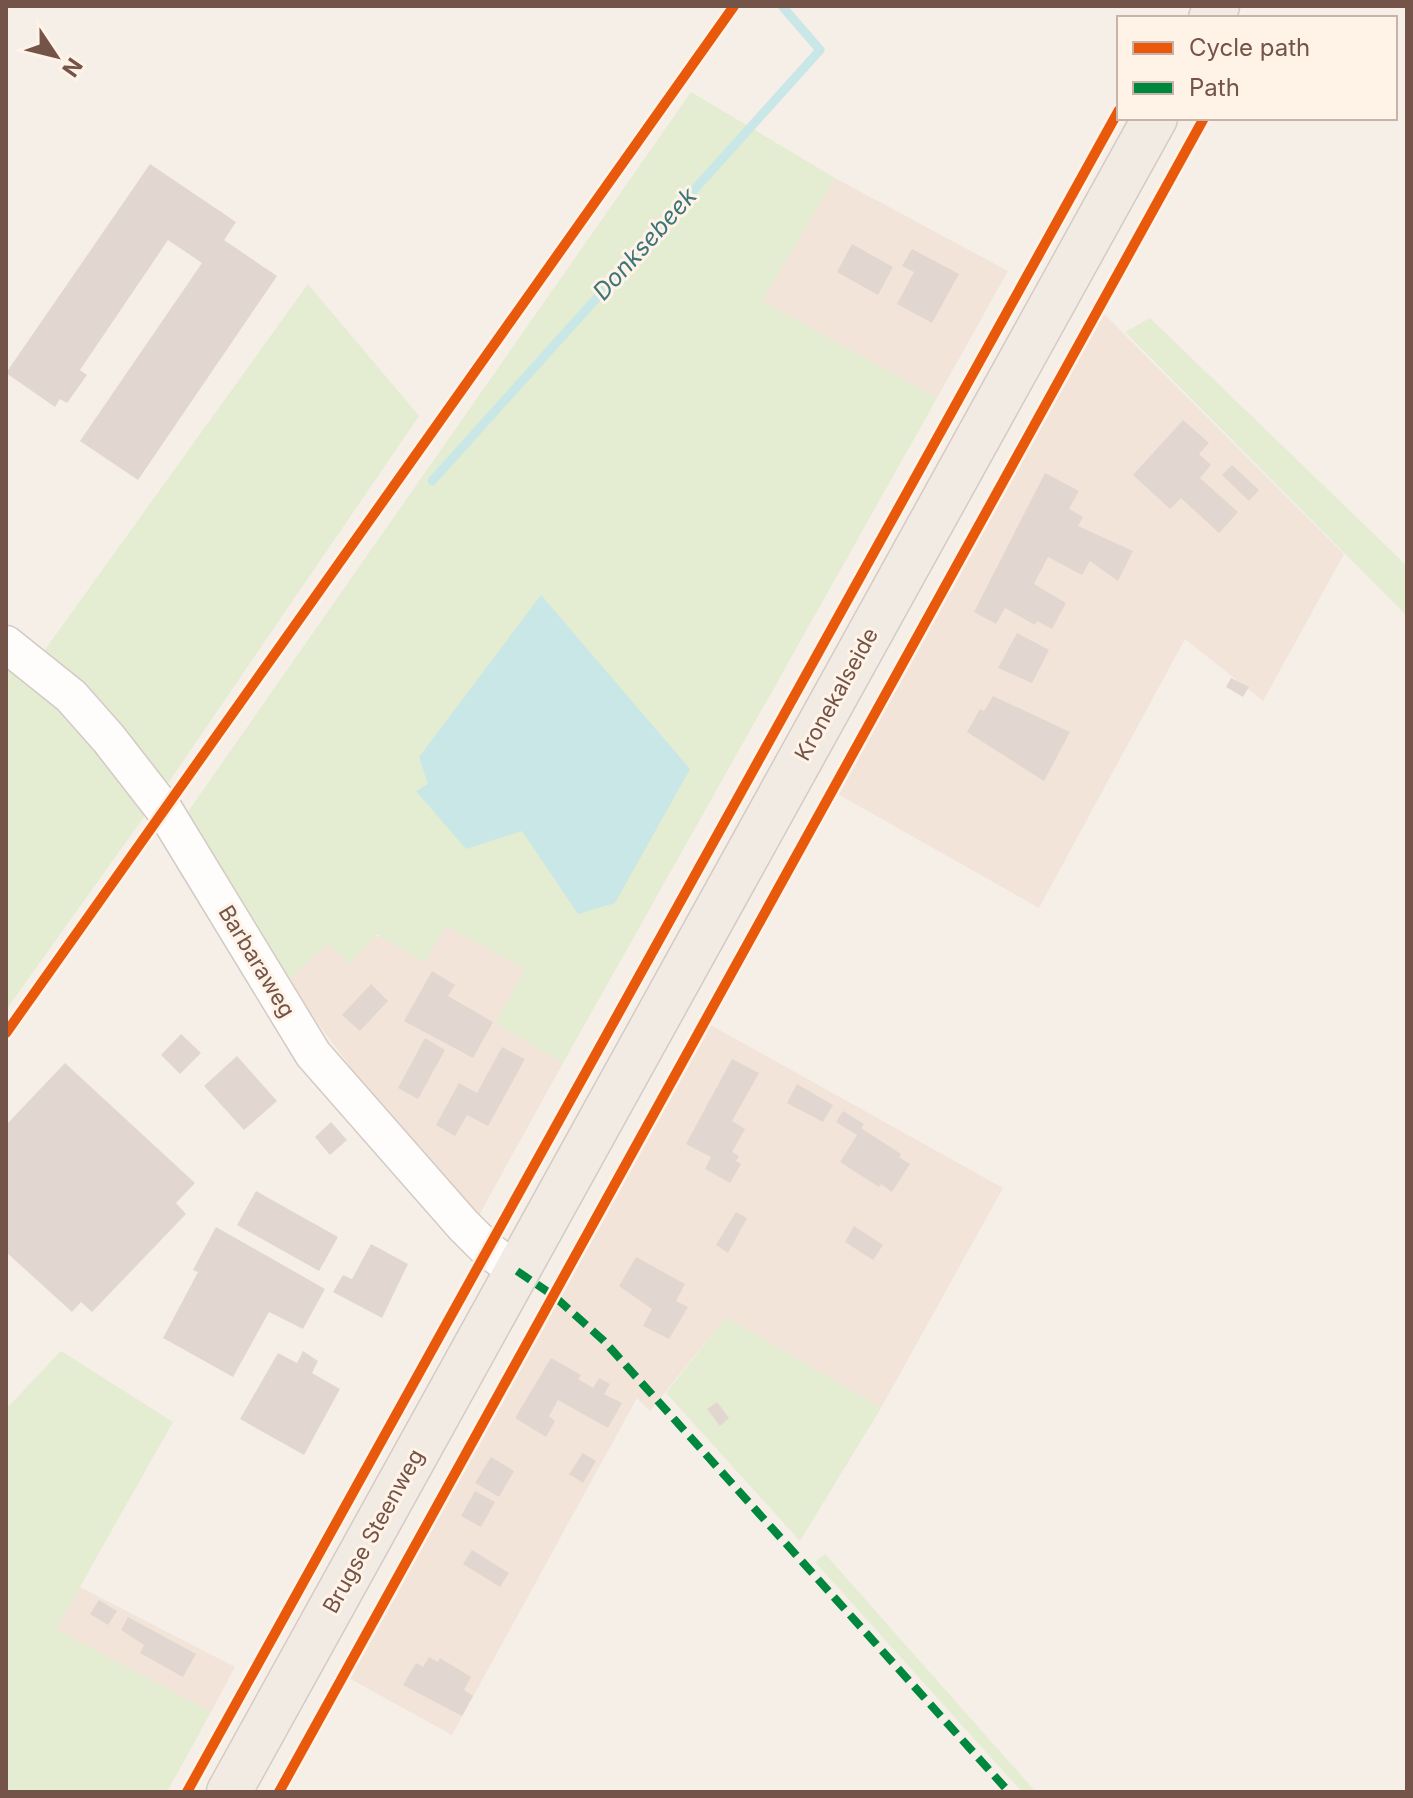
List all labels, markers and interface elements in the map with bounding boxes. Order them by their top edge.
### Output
north arrow [16,16,96,96]
legend [1117,16,1397,120]
text: Cycle path [1189,33,1310,62]
text: N [57,53,88,82]
text: Path [1189,73,1240,102]
water label: Donksebeek [587,181,703,306]
street label: Kronekalseide [789,623,883,765]
street label: Barbaraweg [213,900,301,1022]
street label: Brugse Steenweg [317,1444,429,1618]

